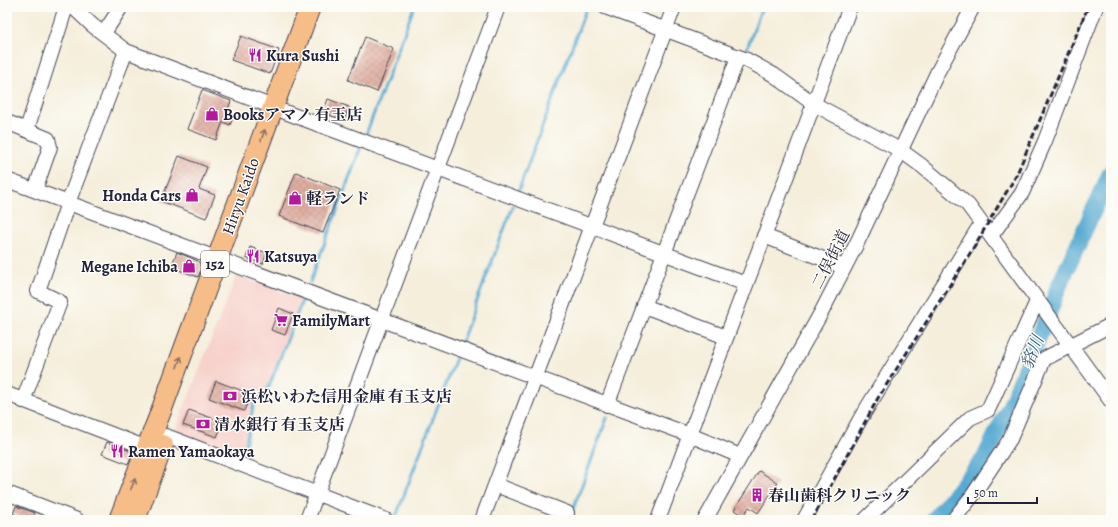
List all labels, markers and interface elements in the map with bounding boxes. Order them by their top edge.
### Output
place label: Kura Sushi [266,45,339,67]
restaurant icon: Kura Sushi [247,47,263,63]
place label: Booksアマノ 有玉店 [223,104,363,126]
shop icon: Booksアマノ 有玉店 [204,106,220,122]
one-way arrow [259,130,267,142]
street label: Hiryu Kaido [217,155,265,238]
place label: Honda Cars [102,185,181,207]
shop icon: Honda Cars [184,187,200,203]
place label: 軽ランド [306,188,370,210]
shop icon: 軽ランド [287,190,303,206]
street label: 二俣街道 [807,226,855,293]
place label: Katsuya [264,246,318,268]
restaurant icon: Katsuya [245,248,261,264]
road number: 152 [201,251,229,277]
place label: Megane Ichiba [81,256,178,278]
shop icon: Megane Ichiba [181,258,197,274]
place label: FamilyMart [292,310,371,332]
supermarket icon: FamilyMart [273,312,289,328]
water label: 貉川 [1015,330,1050,372]
one-way arrow [176,357,184,369]
place label: 浜松いわた信用金庫 有玉支店 [241,386,452,408]
bank icon: 浜松いわた信用金庫 有玉支店 [222,388,238,404]
place label: 清水銀行 有玉支店 [214,414,345,436]
bank icon: 清水銀行 有玉支店 [195,416,211,432]
place label: Ramen Yamaokaya [128,441,255,463]
restaurant icon: Ramen Yamaokaya [109,443,125,459]
one-way arrow [129,478,137,490]
scale bar [968,479,1037,505]
place label: 春山歯科クリニック [768,485,911,507]
text: 50 m [974,485,998,501]
building icon: 春山歯科クリニック [749,487,765,503]

